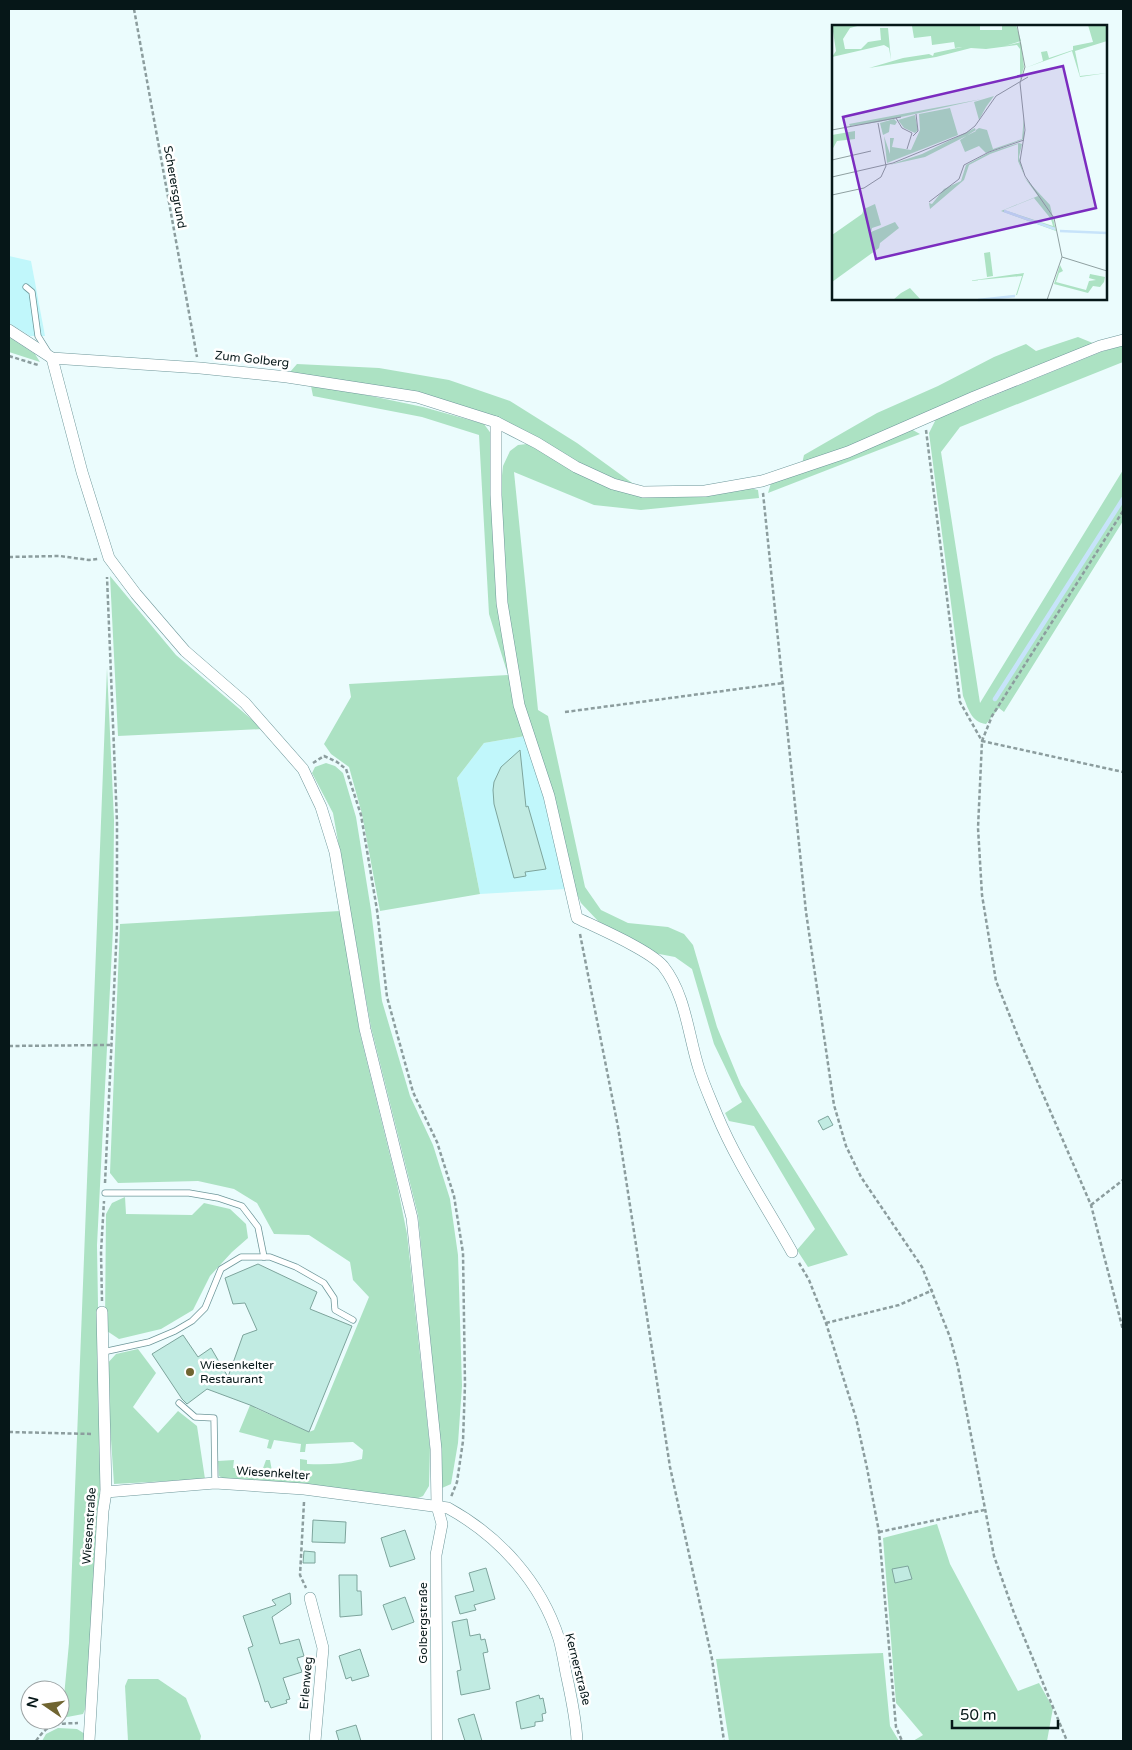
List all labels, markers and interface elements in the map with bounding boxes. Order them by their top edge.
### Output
inset map [832,25,1107,300]
street label: Scherersgrund [161,145,189,229]
street label: Zum Golberg [214,348,290,370]
place label: Wiesenkelter Restaurant [200,1358,274,1386]
marker: Wiesenkelter Restaurant [184,1366,196,1378]
street label: Wiesenkelter [236,1463,311,1483]
street label: Wiesenstraße [79,1487,99,1565]
street label: Golbergstraße [416,1582,430,1664]
street label: Kernerstraße [562,1631,594,1707]
street label: Erlenweg [297,1656,315,1710]
north arrow [20,1680,70,1730]
text: N [23,1695,42,1710]
scale bar [952,1698,1058,1730]
text: 50 m [960,1706,997,1724]

